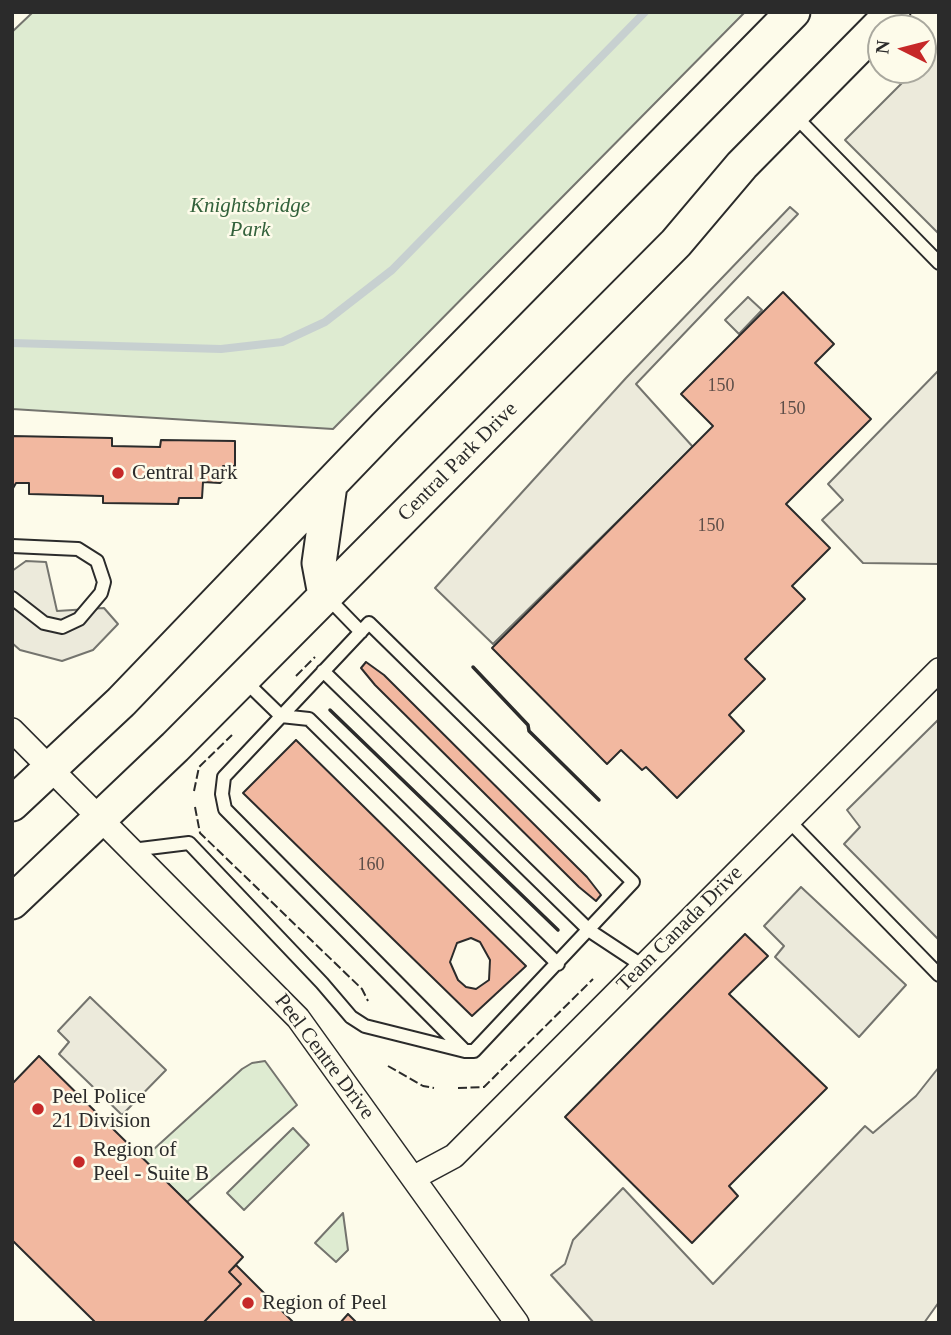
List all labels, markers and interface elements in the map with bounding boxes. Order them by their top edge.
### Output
north arrow [867,14,937,84]
text: N [871,39,894,55]
park label: Knightsbridge Park [190,193,310,243]
house number: 150 [708,375,734,397]
street label: Central Park Drive [393,397,523,527]
house number: 150 [778,398,806,420]
place label: Central Park [132,460,238,486]
marker: Central Park [110,465,126,481]
house number: 150 [698,515,724,537]
house number: 160 [358,854,384,876]
street label: Team Canada Drive [612,861,748,997]
street label: Peel Centre Drive [269,989,379,1125]
place label: Peel Police 21 Division [52,1084,151,1134]
marker: Peel Police 21 Division [30,1101,46,1117]
place label: Region of Peel - Suite B [93,1137,209,1187]
marker: Region of Peel - Suite B [71,1154,87,1170]
place label: Region of Peel [262,1290,387,1316]
marker: Region of Peel [240,1295,256,1311]

